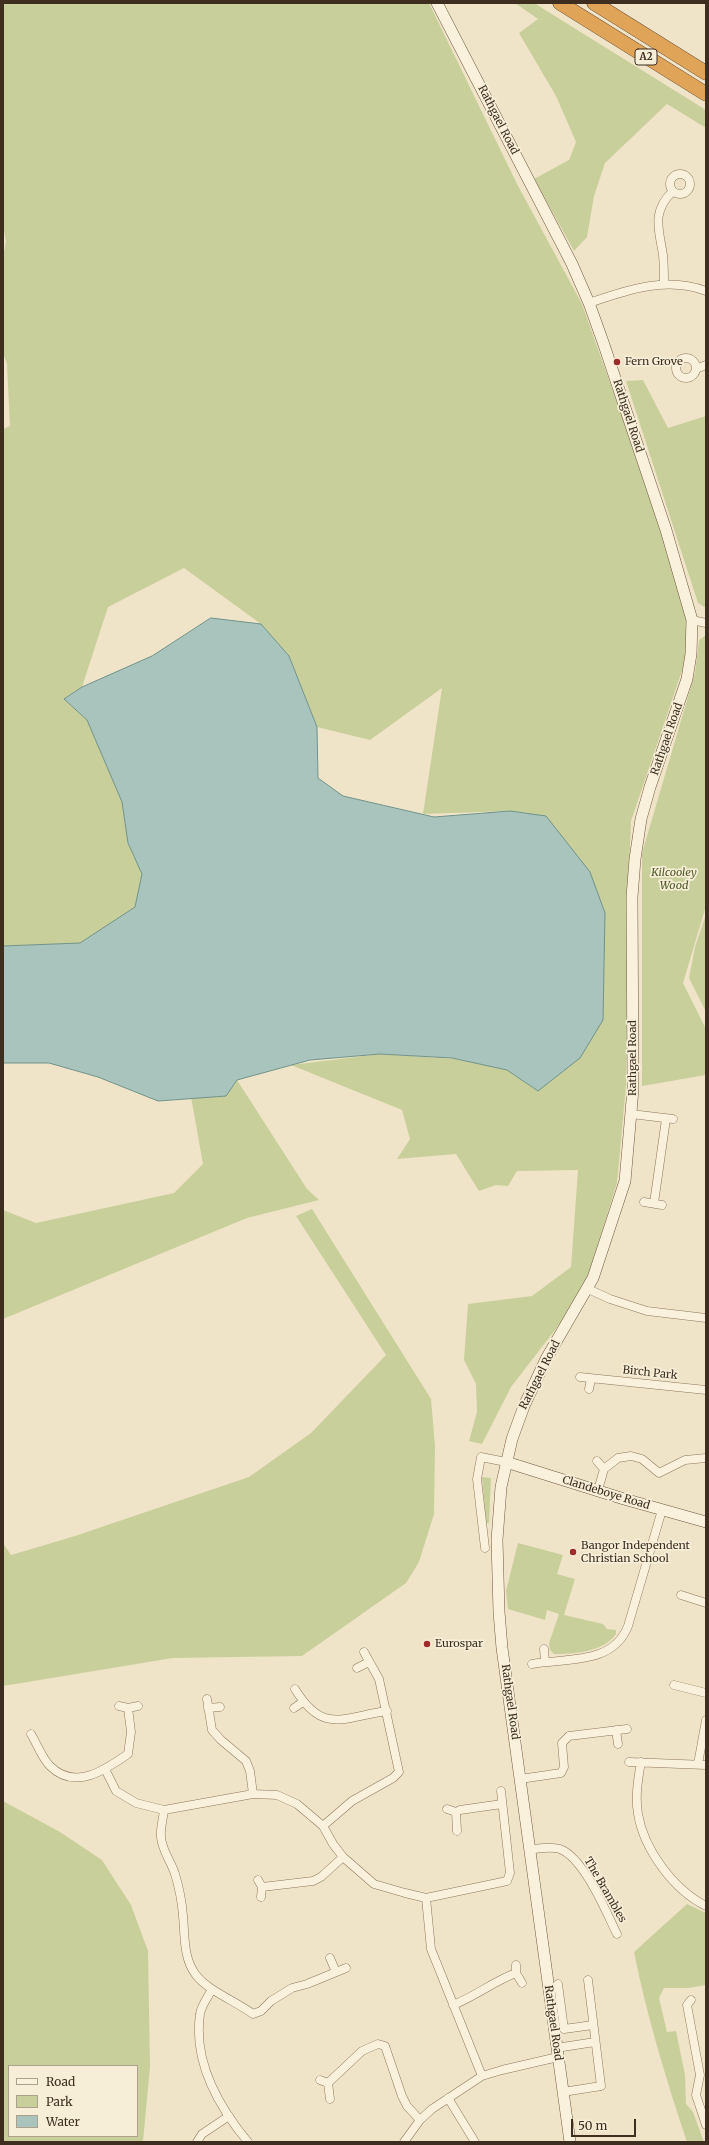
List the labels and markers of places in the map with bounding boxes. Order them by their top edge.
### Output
place label: Fern Grove [625,355,683,369]
marker: Fern Grove [612,357,622,367]
place label: Bangor Independent Christian School [581,1539,690,1565]
marker: Bangor Independent Christian School [568,1547,578,1557]
place label: Eurospar [435,1637,483,1651]
marker: Eurospar [422,1639,432,1649]

